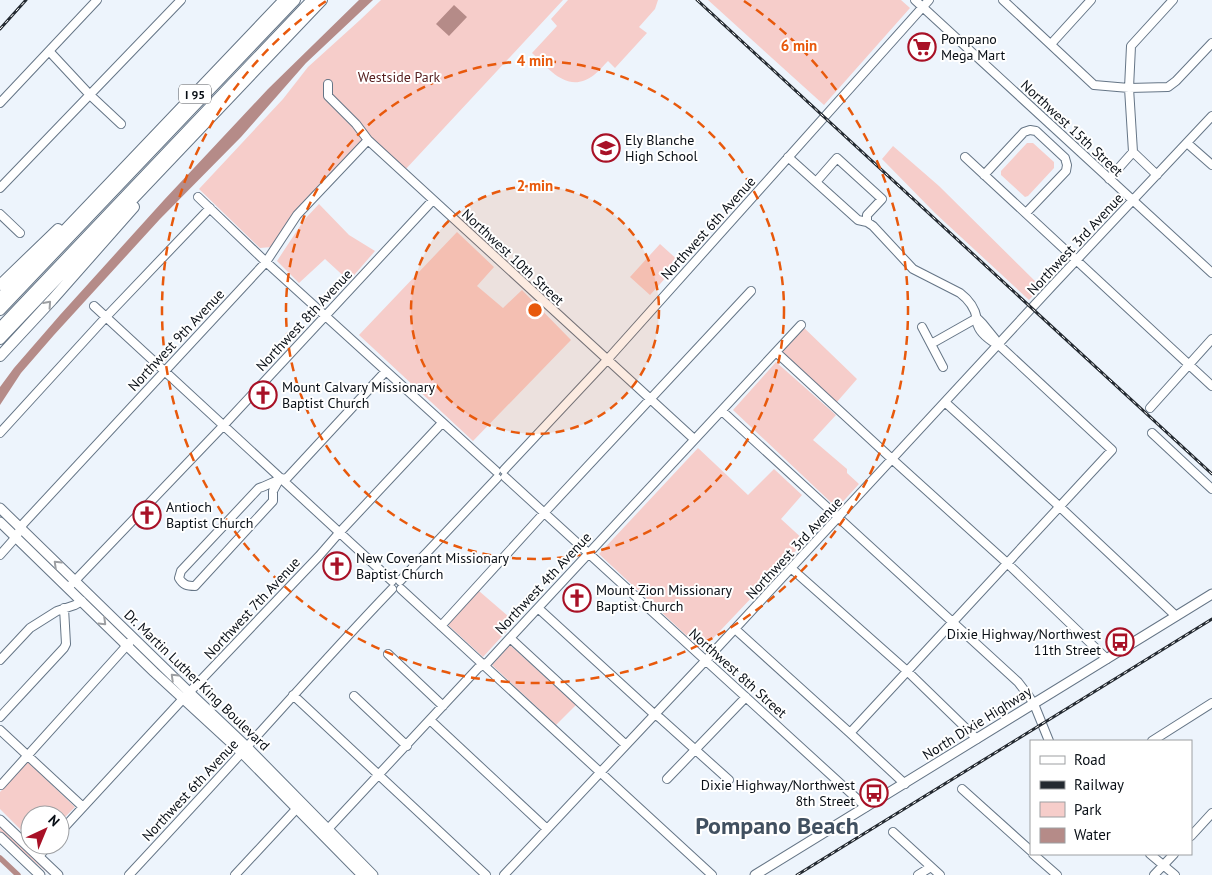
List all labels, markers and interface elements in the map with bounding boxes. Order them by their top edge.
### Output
place label: Pompano Mega Mart [941,30,1005,64]
supermarket icon: Pompano Mega Mart [907,32,937,62]
text: 6 min [781,36,817,55]
text: 4 min [517,51,553,70]
park label: Westside Park [358,68,441,86]
street label: Northwest 15th Street [1017,76,1127,180]
road number: I 95 [179,85,211,104]
place label: Ely Blanche High School [625,131,698,165]
school or university icon: Ely Blanche High School [591,133,621,163]
street label: Northwest 6th Avenue [657,172,759,284]
text: 2 min [517,176,553,195]
street label: Northwest 3rd Avenue [1023,189,1127,299]
street label: Northwest 10th Street [458,205,568,309]
street label: Northwest 8th Avenue [252,265,356,375]
street label: Northwest 9th Avenue [124,285,228,395]
one-way arrow [42,301,51,310]
centre of rings [526,301,544,319]
place label: Mount Calvary Missionary Baptist Church [282,378,435,412]
church icon: Mount Calvary Missionary Baptist Church [248,380,278,410]
street label: Northwest 3rd Avenue [742,493,846,603]
place label: Antioch Baptist Church [166,498,254,532]
church icon: Antioch Baptist Church [132,500,162,530]
street label: Northwest 4th Avenue [491,528,595,638]
place label: New Covenant Missionary Baptist Church [356,549,510,583]
church icon: New Covenant Missionary Baptist Church [322,551,352,581]
street label: Northwest 7th Avenue [200,553,304,663]
one-way arrow [54,561,63,570]
place label: Mount Zion Missionary Baptist Church [596,581,732,615]
church icon: Mount Zion Missionary Baptist Church [562,583,592,613]
street label: Dr. Martin Luther King Boulevard [120,606,274,754]
one-way arrow [98,616,107,625]
street label: Northwest 8th Street [685,624,791,722]
place label: Dixie Highway/Northwest 11th Street [947,625,1101,659]
bus stop icon: Dixie Highway/Northwest 11th Street [1105,627,1135,657]
one-way arrow [170,674,179,683]
street label: North Dixie Highway [919,682,1035,764]
street label: Northwest 6th Avenue [138,735,242,845]
legend [1030,740,1192,855]
text: Road [1074,750,1106,769]
text: Railway [1074,775,1124,794]
place label: Dixie Highway/Northwest 8th Street [701,776,855,810]
bus stop icon: Dixie Highway/Northwest 8th Street [859,778,889,808]
text: Park [1074,800,1102,819]
north arrow [20,805,70,855]
district label: Pompano Beach [695,810,859,841]
text: N [44,811,64,830]
text: Water [1074,825,1111,844]

